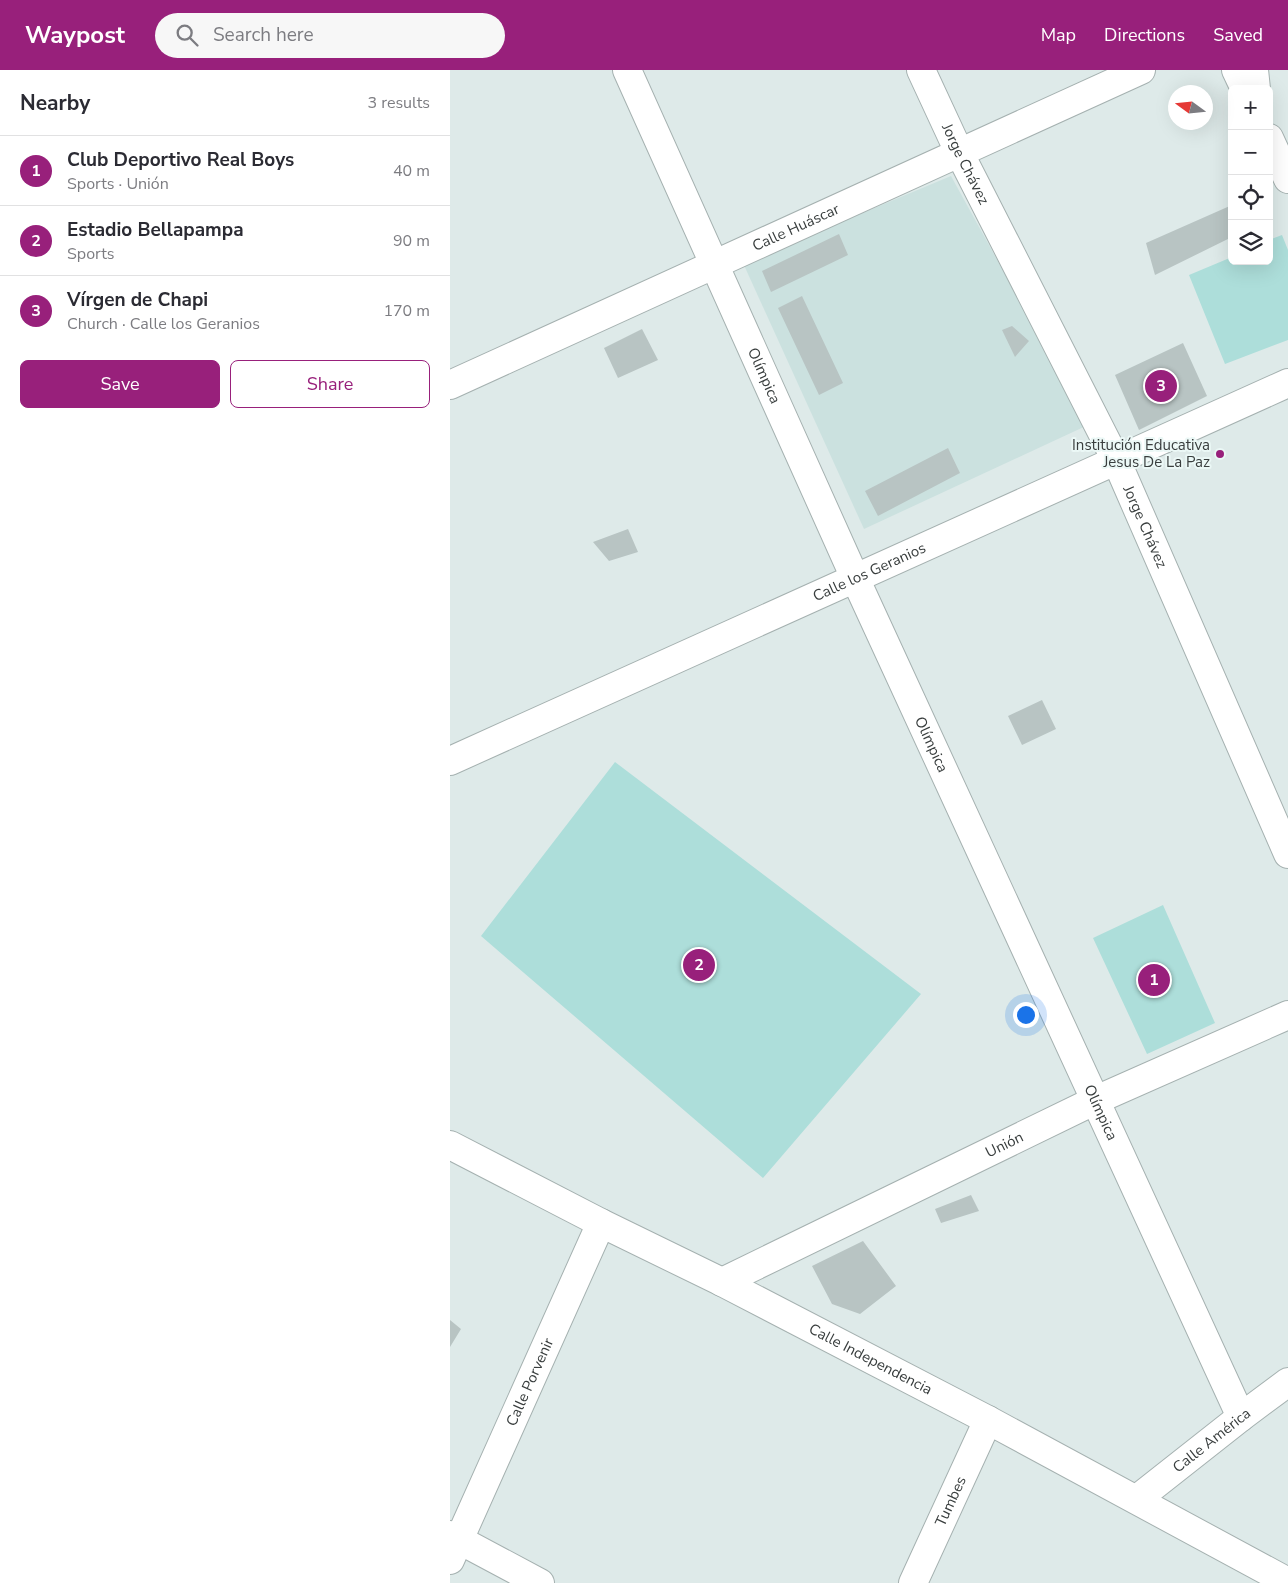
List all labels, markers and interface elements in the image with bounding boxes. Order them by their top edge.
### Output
search box [155,13,505,58]
text: Waypost [25,19,125,51]
icon: search [173,21,201,49]
text: Search here [213,22,314,48]
text: Map [1041,23,1076,47]
text: Directions [1104,23,1185,47]
text: Saved [1213,23,1263,47]
north arrow [1168,85,1213,130]
map controls [1228,85,1273,265]
button: + [1228,85,1273,130]
text: Nearby [20,89,90,117]
text: 3 results [368,92,430,114]
street label: Jorge Chávez [937,119,994,208]
button: − [1228,130,1273,175]
text: Club Deportivo Real Boys [67,147,294,173]
text: 1 [31,160,41,182]
text: 40 m [393,160,430,182]
text: Sports · Unión [67,173,169,195]
button: locate [1228,175,1273,220]
street label: Calle Huáscar [749,199,843,256]
text: Estadio Bellapampa [67,217,244,243]
button: layers [1228,220,1273,265]
text: 2 [31,230,41,252]
text: 90 m [393,230,430,252]
text: Sports [67,243,115,265]
text: Vírgen de Chapi [67,287,208,313]
text: 3 [31,300,41,322]
text: 170 m [383,300,430,322]
text: Church · Calle los Geranios [67,313,260,335]
street label: Olímpica [743,344,785,407]
button: Save [20,360,220,408]
button: Share [230,360,430,408]
pin: 3 [1145,367,1177,405]
place label: Institución Educativa Jesus De La Paz [1072,435,1210,472]
marker: Institución Educativa Jesus De La Paz [1214,448,1226,460]
street label: Jorge Chávez [1118,481,1172,571]
street label: Calle los Geranios [810,538,929,606]
street label: Olímpica [910,713,953,776]
pin: 2 [683,946,715,984]
pin: 1 [1138,961,1170,999]
your location [1013,1002,1039,1028]
street label: Olímpica [1079,1081,1122,1143]
street label: Unión [982,1127,1027,1162]
street label: Calle Independencia [805,1319,936,1399]
street label: Calle Porvenir [501,1334,559,1429]
street label: Calle América [1169,1403,1255,1477]
street label: Tumbes [930,1473,971,1530]

